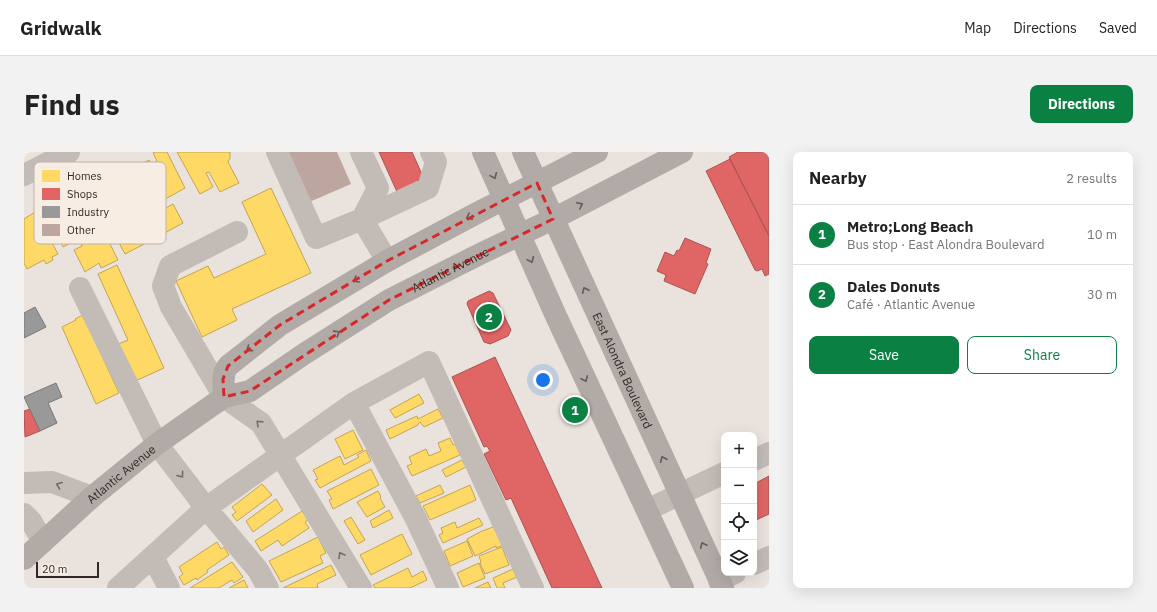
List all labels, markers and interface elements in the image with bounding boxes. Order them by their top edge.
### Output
text: Gridwalk [20,16,102,40]
text: Map [964,19,991,37]
text: Directions [1013,19,1077,37]
text: Saved [1099,19,1137,37]
button: Directions [1030,85,1133,123]
text: Find us [24,86,120,123]
legend [34,162,166,244]
text: Nearby [809,167,867,189]
text: Homes [67,169,102,183]
text: 2 results [1066,170,1117,187]
one-way arrow [489,172,497,179]
text: Shops [67,187,98,201]
one-way arrow [576,203,583,210]
text: Industry [67,205,110,219]
one-way arrow [466,212,474,219]
text: Metro;Long Beach [847,217,974,236]
text: Other [67,223,95,237]
text: 1 [818,226,826,243]
text: 10 m [1087,226,1117,243]
text: Bus stop · East Alondra Boulevard [847,236,1045,253]
street label: Atlantic Avenue [409,243,491,295]
one-way arrow [526,256,534,264]
one-way arrow [353,275,360,282]
text: Dales Donuts [847,277,940,296]
one-way arrow [582,286,590,294]
text: 2 [818,286,826,303]
text: 30 m [1087,286,1117,303]
text: Café · Atlantic Avenue [847,296,975,313]
pin: 2 [476,302,502,332]
street label: East Alondra Boulevard [590,310,656,431]
one-way arrow [333,330,340,338]
button: Save [809,336,959,374]
button: Share [967,336,1117,374]
one-way arrow [247,344,254,351]
your location [533,370,553,390]
one-way arrow [581,375,589,382]
pin: 1 [562,395,588,425]
one-way arrow [256,420,264,428]
map controls [721,432,757,576]
button: + [721,432,757,468]
street label: Atlantic Avenue [83,441,159,506]
one-way arrow [660,455,668,463]
button: − [721,468,757,504]
one-way arrow [176,471,183,478]
one-way arrow [55,481,62,489]
button: locate [721,504,757,540]
button: layers [721,540,757,576]
one-way arrow [699,542,707,549]
one-way arrow [338,552,345,559]
scale bar [36,560,99,579]
text: 20 m [42,562,67,576]

